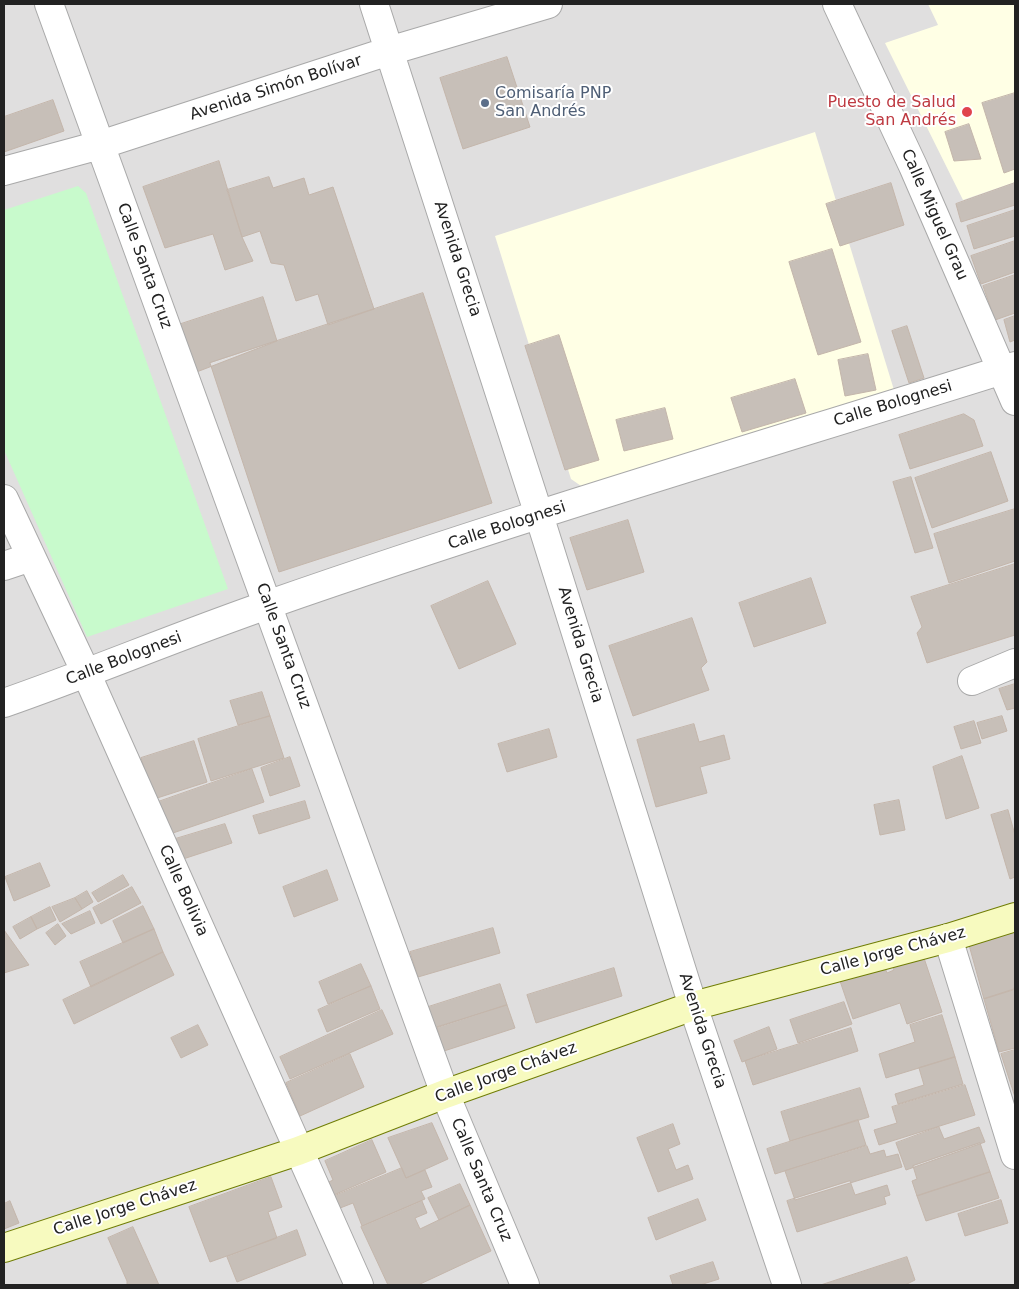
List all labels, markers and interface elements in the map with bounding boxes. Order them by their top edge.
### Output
street label: Avenida Simón Bolívar [188,51,364,125]
place label: Comisaría PNP San Andrés [495,84,611,122]
place label: Puesto de Salud San Andrés [827,93,956,131]
marker: Comisaría PNP San Andrés [479,97,491,109]
marker: Puesto de Salud San Andrés [960,105,974,119]
street label: Calle Miguel Grau [896,146,972,284]
street label: Avenida Grecia [429,199,485,319]
street label: Calle Santa Cruz [112,201,176,331]
street label: Calle Bolognesi [832,377,954,431]
street label: Calle Bolognesi [446,498,568,554]
street label: Calle Santa Cruz [251,581,315,711]
street label: Avenida Grecia [553,585,607,705]
street label: Calle Bolognesi [63,628,185,690]
street label: Calle Bolivia [154,842,212,940]
street label: Calle Jorge Chávez [818,923,968,981]
street label: Avenida Grecia [674,971,730,1091]
street label: Calle Jorge Chávez [432,1038,580,1108]
street label: Calle Santa Cruz [446,1115,516,1245]
street label: Calle Jorge Chávez [51,1176,199,1240]

